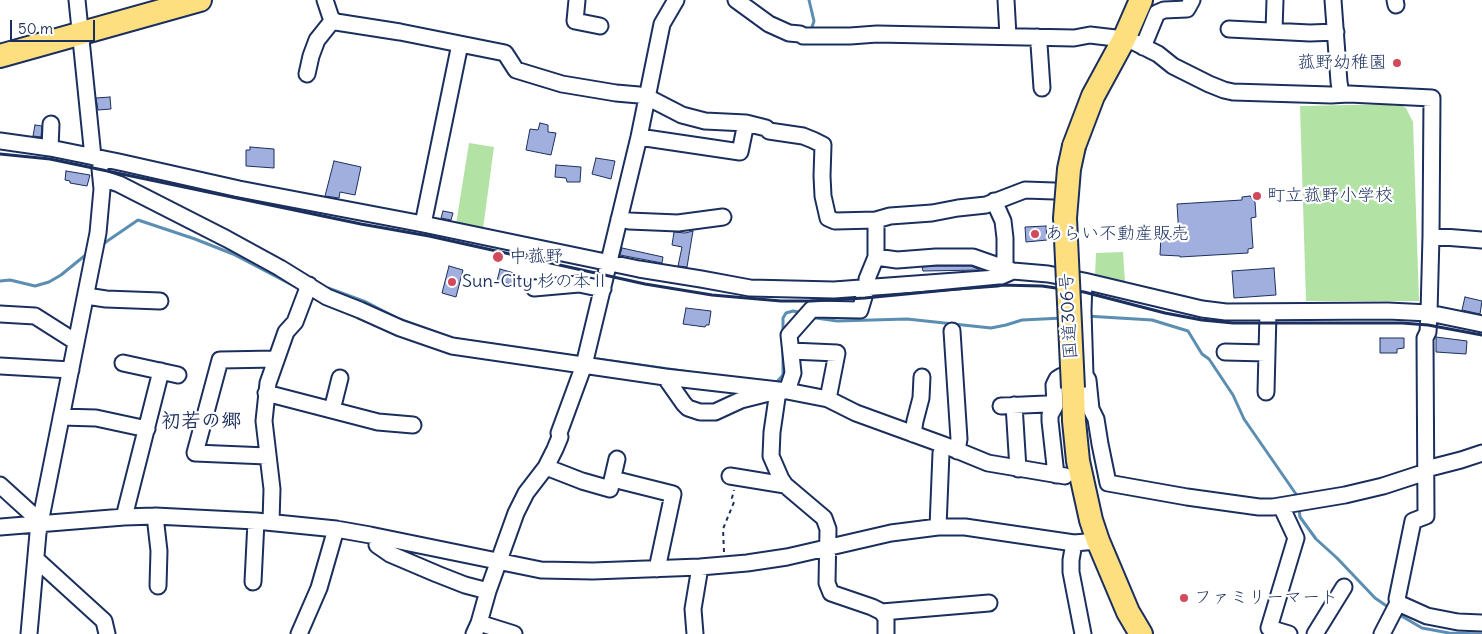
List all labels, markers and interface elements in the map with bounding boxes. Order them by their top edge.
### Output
scale bar [12,10,98,42]
text: 50 m [18,19,53,38]
place label: 菰野幼稚園 [1297,52,1387,74]
marker: 菰野幼稚園 [1391,57,1403,69]
place label: 町立菰野小学校 [1267,185,1393,207]
marker: 町立菰野小学校 [1251,190,1263,202]
place label: あらい不動産販売 [1045,223,1189,245]
marker: あらい不動産販売 [1029,228,1041,240]
place label: 中菰野 [509,246,563,268]
marker: 中菰野 [491,250,505,264]
place label: Sun-City 杉の本Ⅱ [462,271,609,293]
street label: 国道306号 [1056,272,1082,360]
marker: Sun-City 杉の本Ⅱ [446,276,458,288]
district label: 初若の郷 [161,409,241,433]
place label: ファミリーマート [1194,587,1338,609]
marker: ファミリーマート [1178,592,1190,604]

